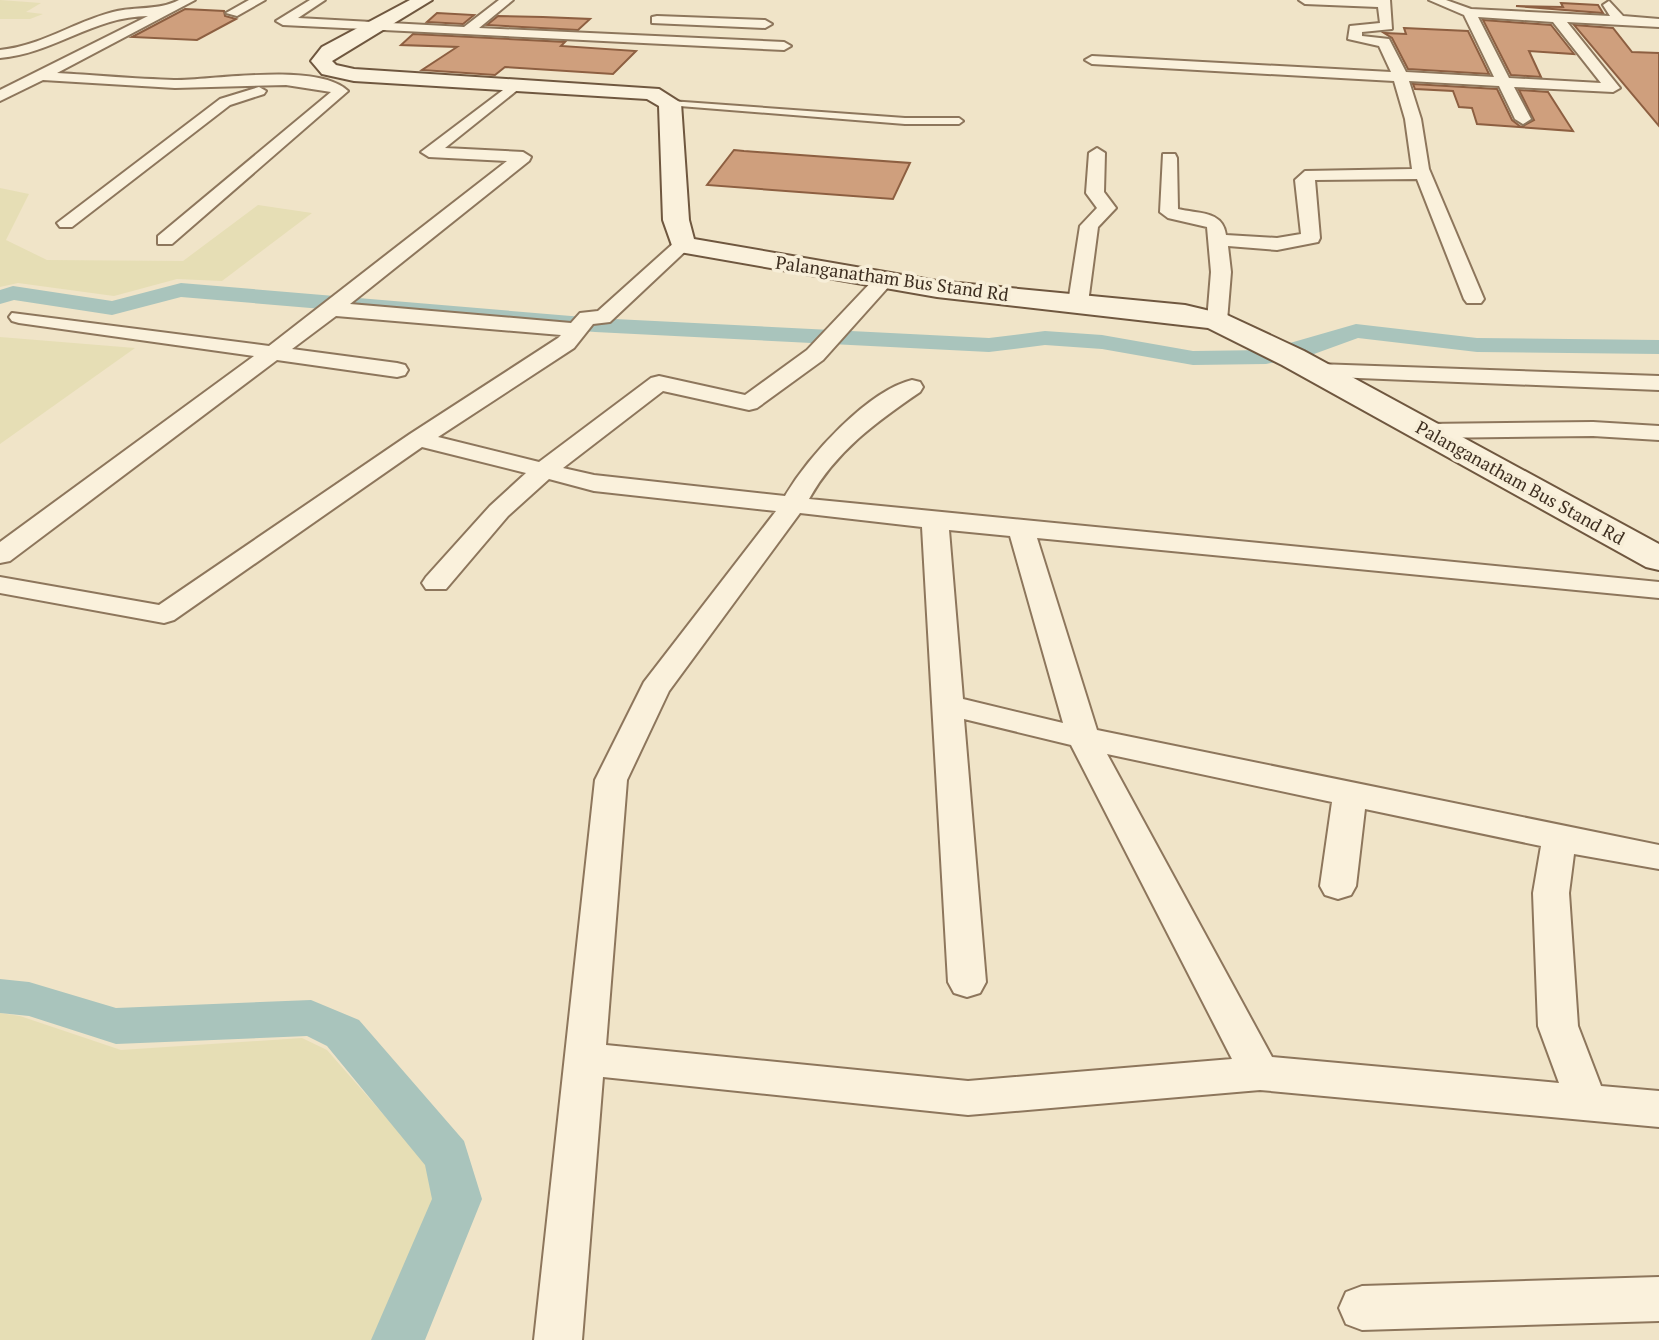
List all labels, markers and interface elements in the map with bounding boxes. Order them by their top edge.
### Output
street label: Palanganatham Bus Stand Rd [774,250,1010,306]
street label: Palanganatham Bus Stand Rd [1412,415,1629,550]

